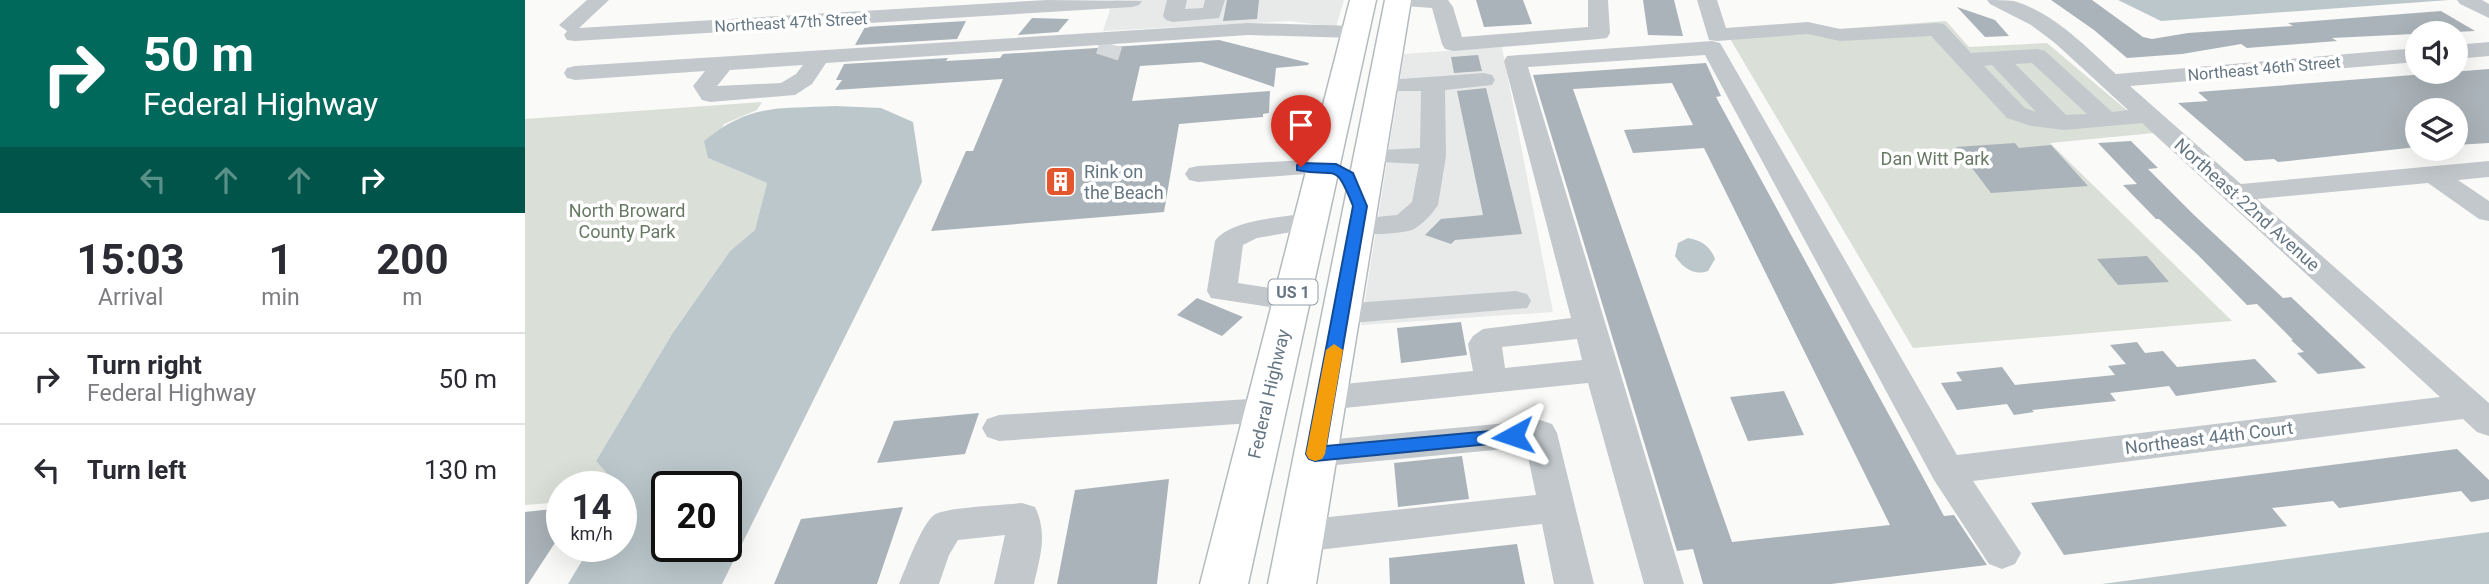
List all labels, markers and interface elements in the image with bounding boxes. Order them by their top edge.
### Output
street label: Northeast 47th Street [714,9,868,36]
map controls [2405,21,2468,161]
button: sound [2405,21,2468,84]
text: 50 m [143,26,254,83]
icon: right [28,28,119,119]
street label: Northeast 46th Street [2187,52,2341,85]
text: Federal Highway [143,85,378,123]
pin [1271,95,1331,167]
button: layers [2405,98,2468,161]
icon: arrive [1282,106,1320,144]
street label: Northeast 22nd Avenue [2170,134,2324,275]
park label: Dan Witt Park [1881,148,1990,169]
icon: left [134,161,172,199]
icon: ahead [207,161,245,199]
icon: ahead [280,161,318,199]
icon: right [353,161,391,199]
place label: Rink on the Beach [1084,161,1164,203]
building icon: Rink on the Beach [1044,165,1078,199]
park label: North Broward County Park [569,200,685,242]
text: 15:03 [77,235,185,284]
text: 1 [268,235,293,284]
text: 200 [376,235,449,284]
road number: US 1 [1269,280,1317,304]
text: Arrival [98,284,163,311]
text: min [261,284,300,311]
text: m [402,284,422,311]
street label: Federal Highway [1243,327,1294,461]
text: Turn right [87,350,202,380]
icon: right [28,360,66,398]
text: 50 m [439,364,497,394]
text: Federal Highway [87,380,256,407]
position arrow [1476,399,1550,473]
street label: Northeast 44th Court [2124,417,2294,458]
icon: left [28,451,66,489]
text: Turn left [87,455,186,485]
text: 130 m [424,455,497,485]
speed limit sign: 20 [651,471,742,562]
text: 14 [571,487,612,528]
text: km/h [570,523,613,544]

